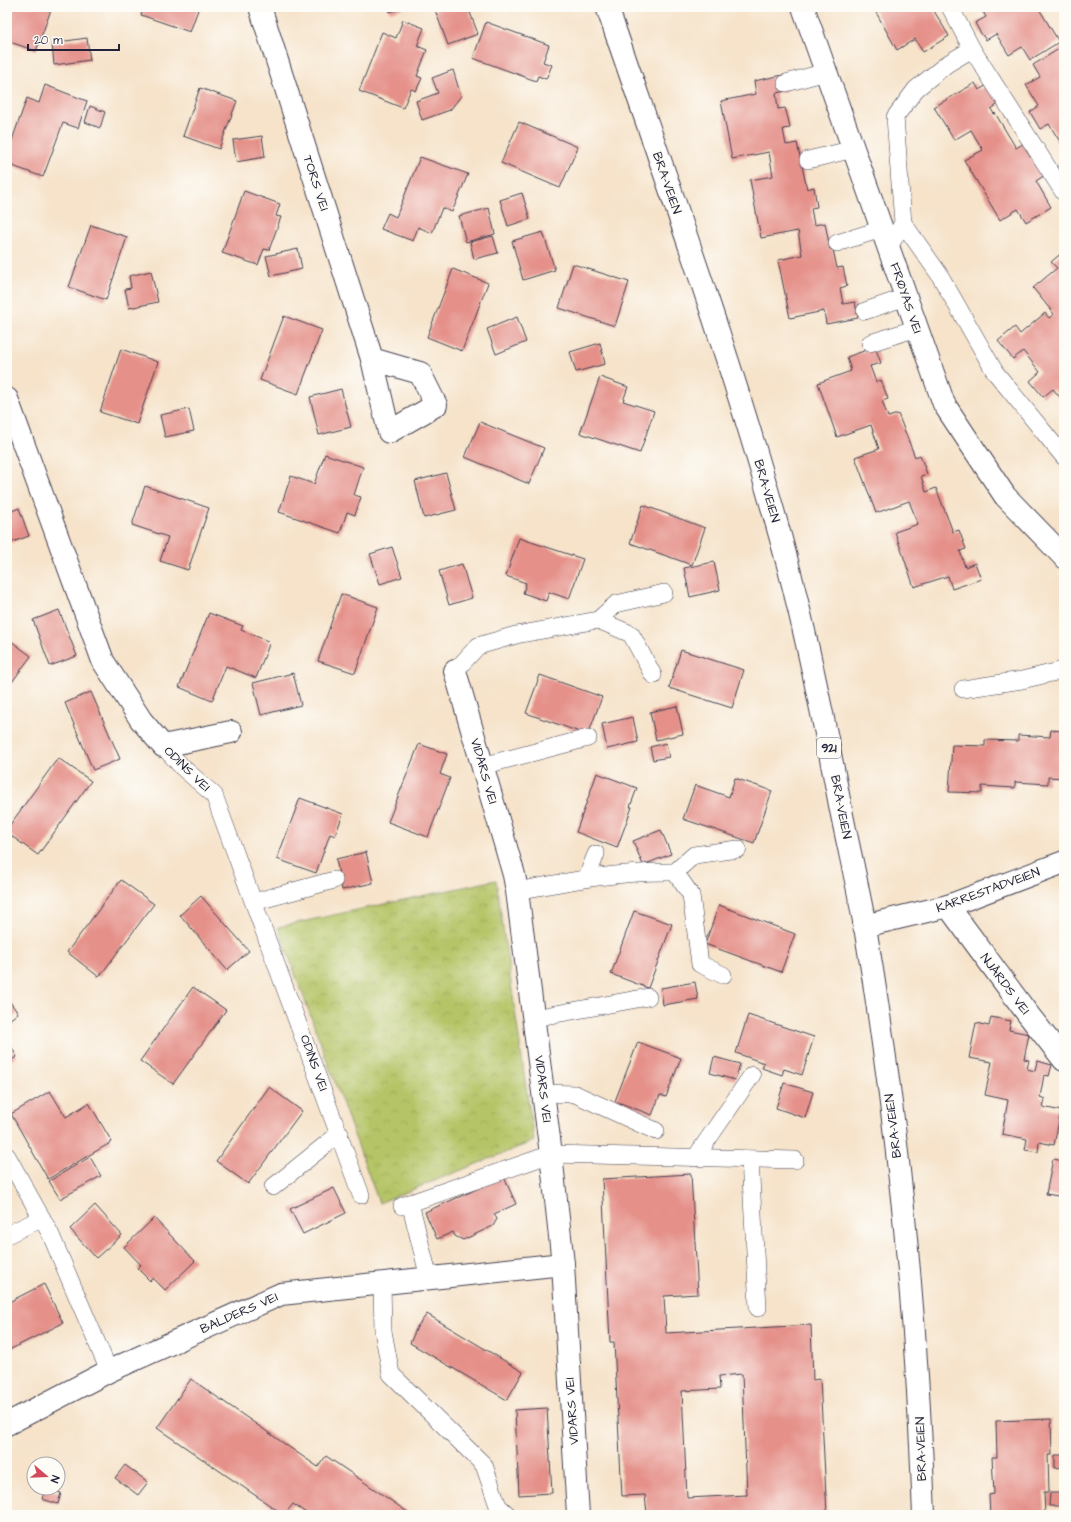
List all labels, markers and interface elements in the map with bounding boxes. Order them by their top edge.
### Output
scale bar [28,26,119,52]
text: 20 m [34,32,63,49]
street label: BRA-VEIEN [648,150,686,216]
street label: TORS VEI [299,153,333,213]
street label: FRØYAS VEI [886,260,927,336]
street label: BRA-VEIEN [749,458,785,524]
street label: VIDARS VEI [466,736,502,806]
road number: 921 [817,738,841,758]
street label: ODINS VEI [160,742,214,796]
street label: BRA-VEIEN [826,774,856,840]
street label: KARRESTADVEIEN [934,863,1042,917]
street label: NJÅRDS VEI [976,950,1034,1018]
street label: ODINS VEI [296,1032,332,1094]
street label: VIDARS VEI [530,1054,556,1124]
street label: BRA-VEIEN [880,1093,906,1159]
street label: BALDERS VEI [197,1288,281,1338]
street label: VIDARS VEI [561,1377,583,1445]
street label: BRA-VEIEN [911,1416,931,1482]
north arrow [26,1456,66,1496]
text: N [47,1473,63,1485]

